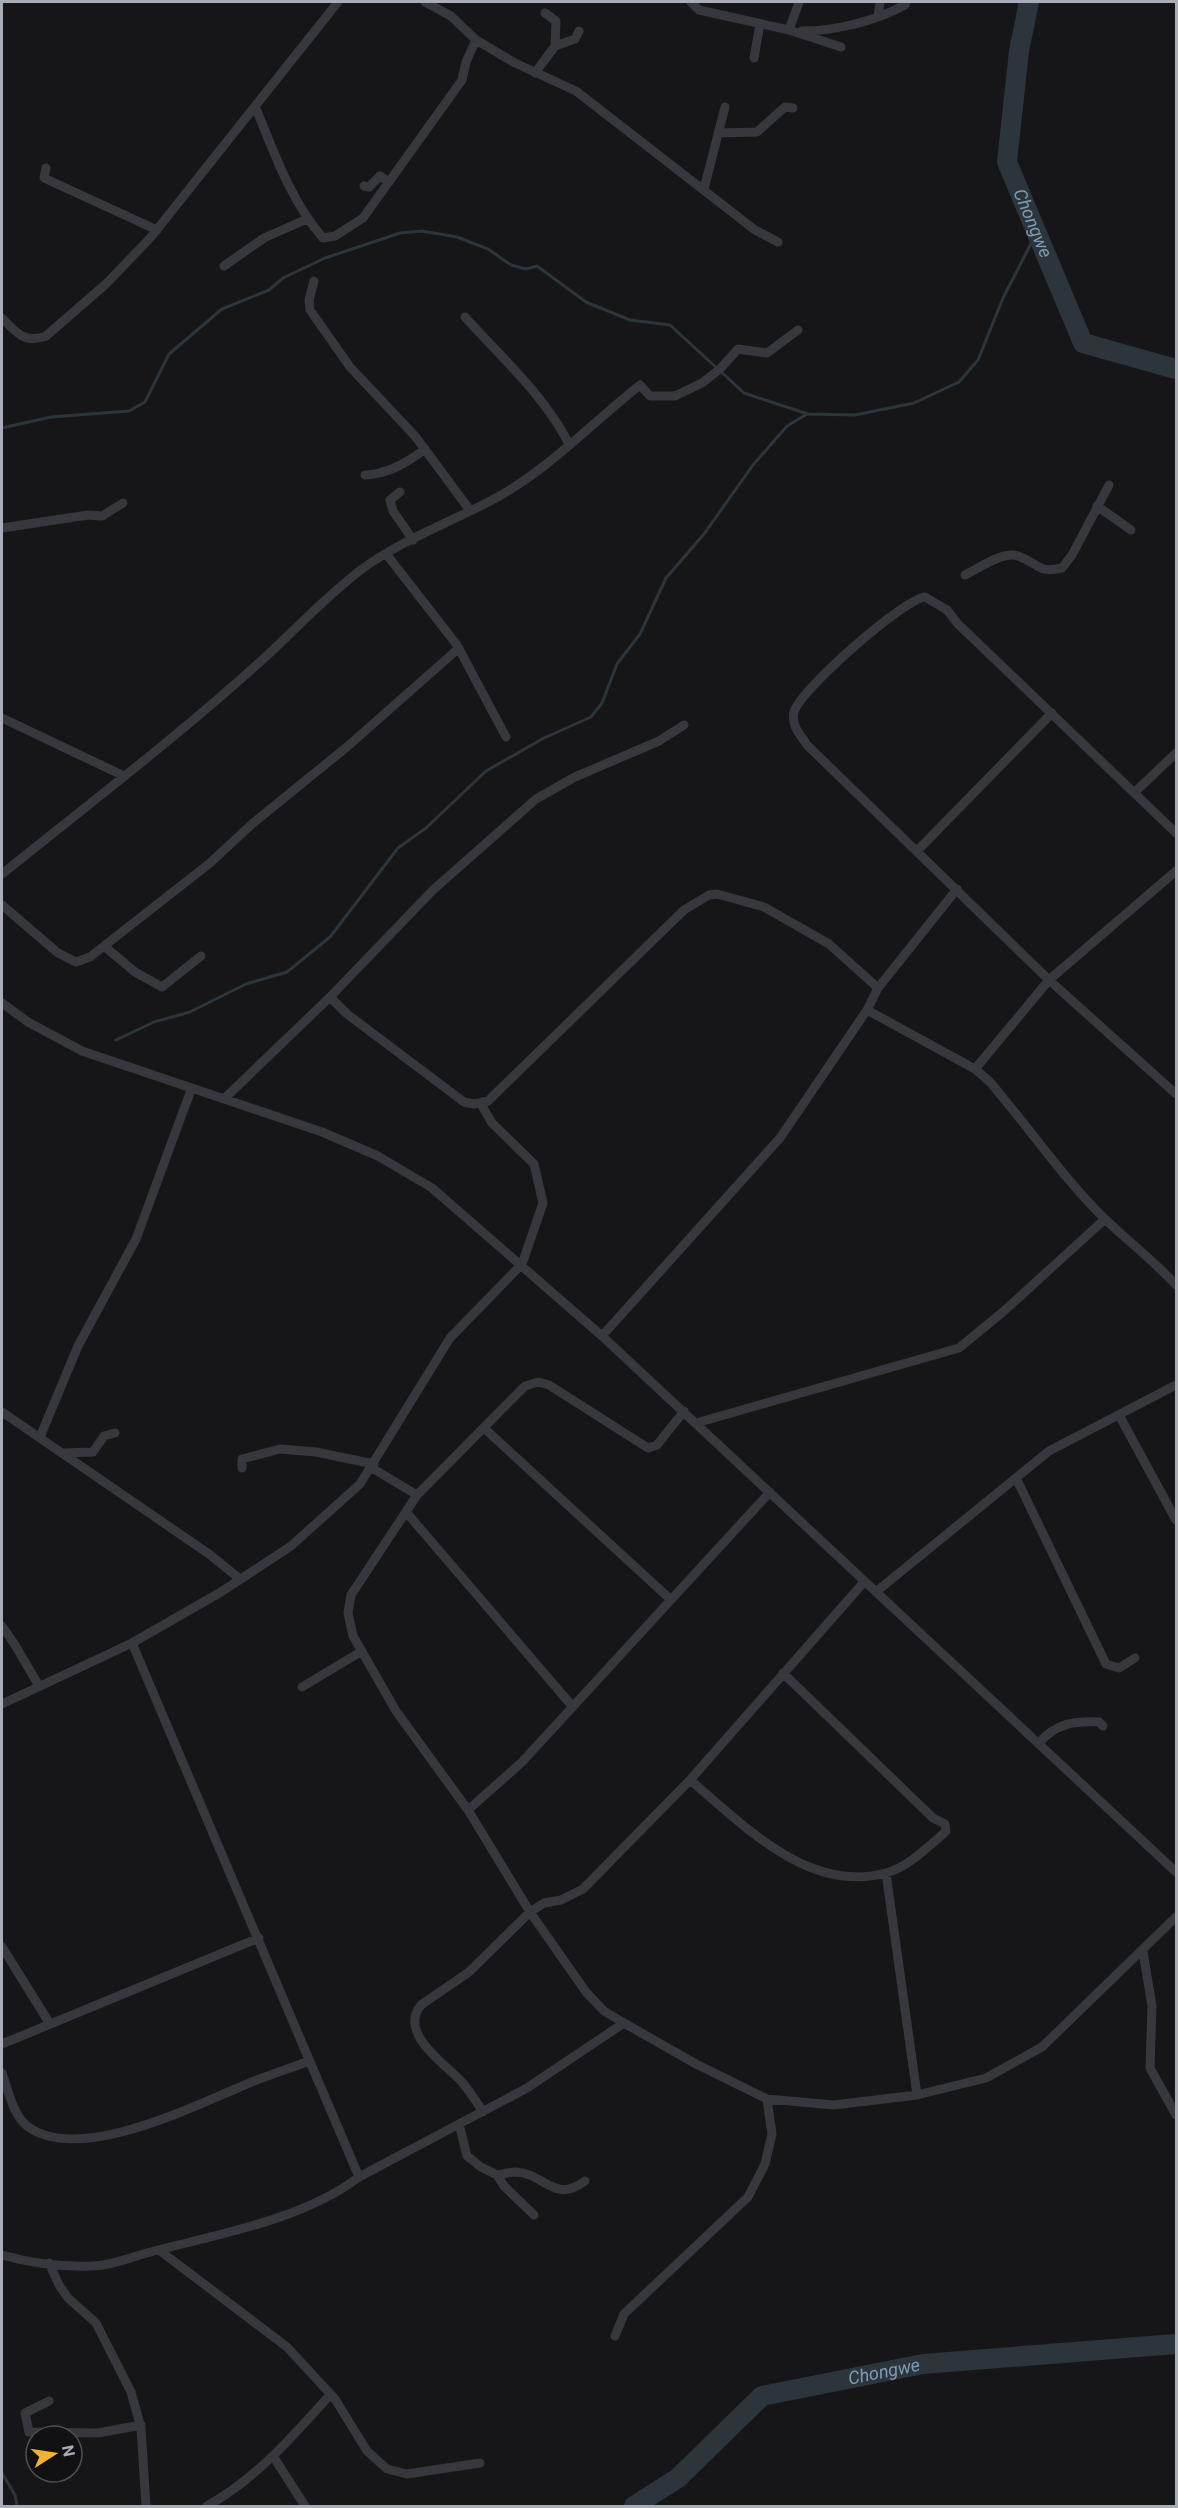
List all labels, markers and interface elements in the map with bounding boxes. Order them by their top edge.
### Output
water label: Chongwe [1009,185,1057,261]
water label: Chongwe [846,2354,922,2389]
north arrow [24,2424,84,2484]
text: N [58,2443,79,2458]

